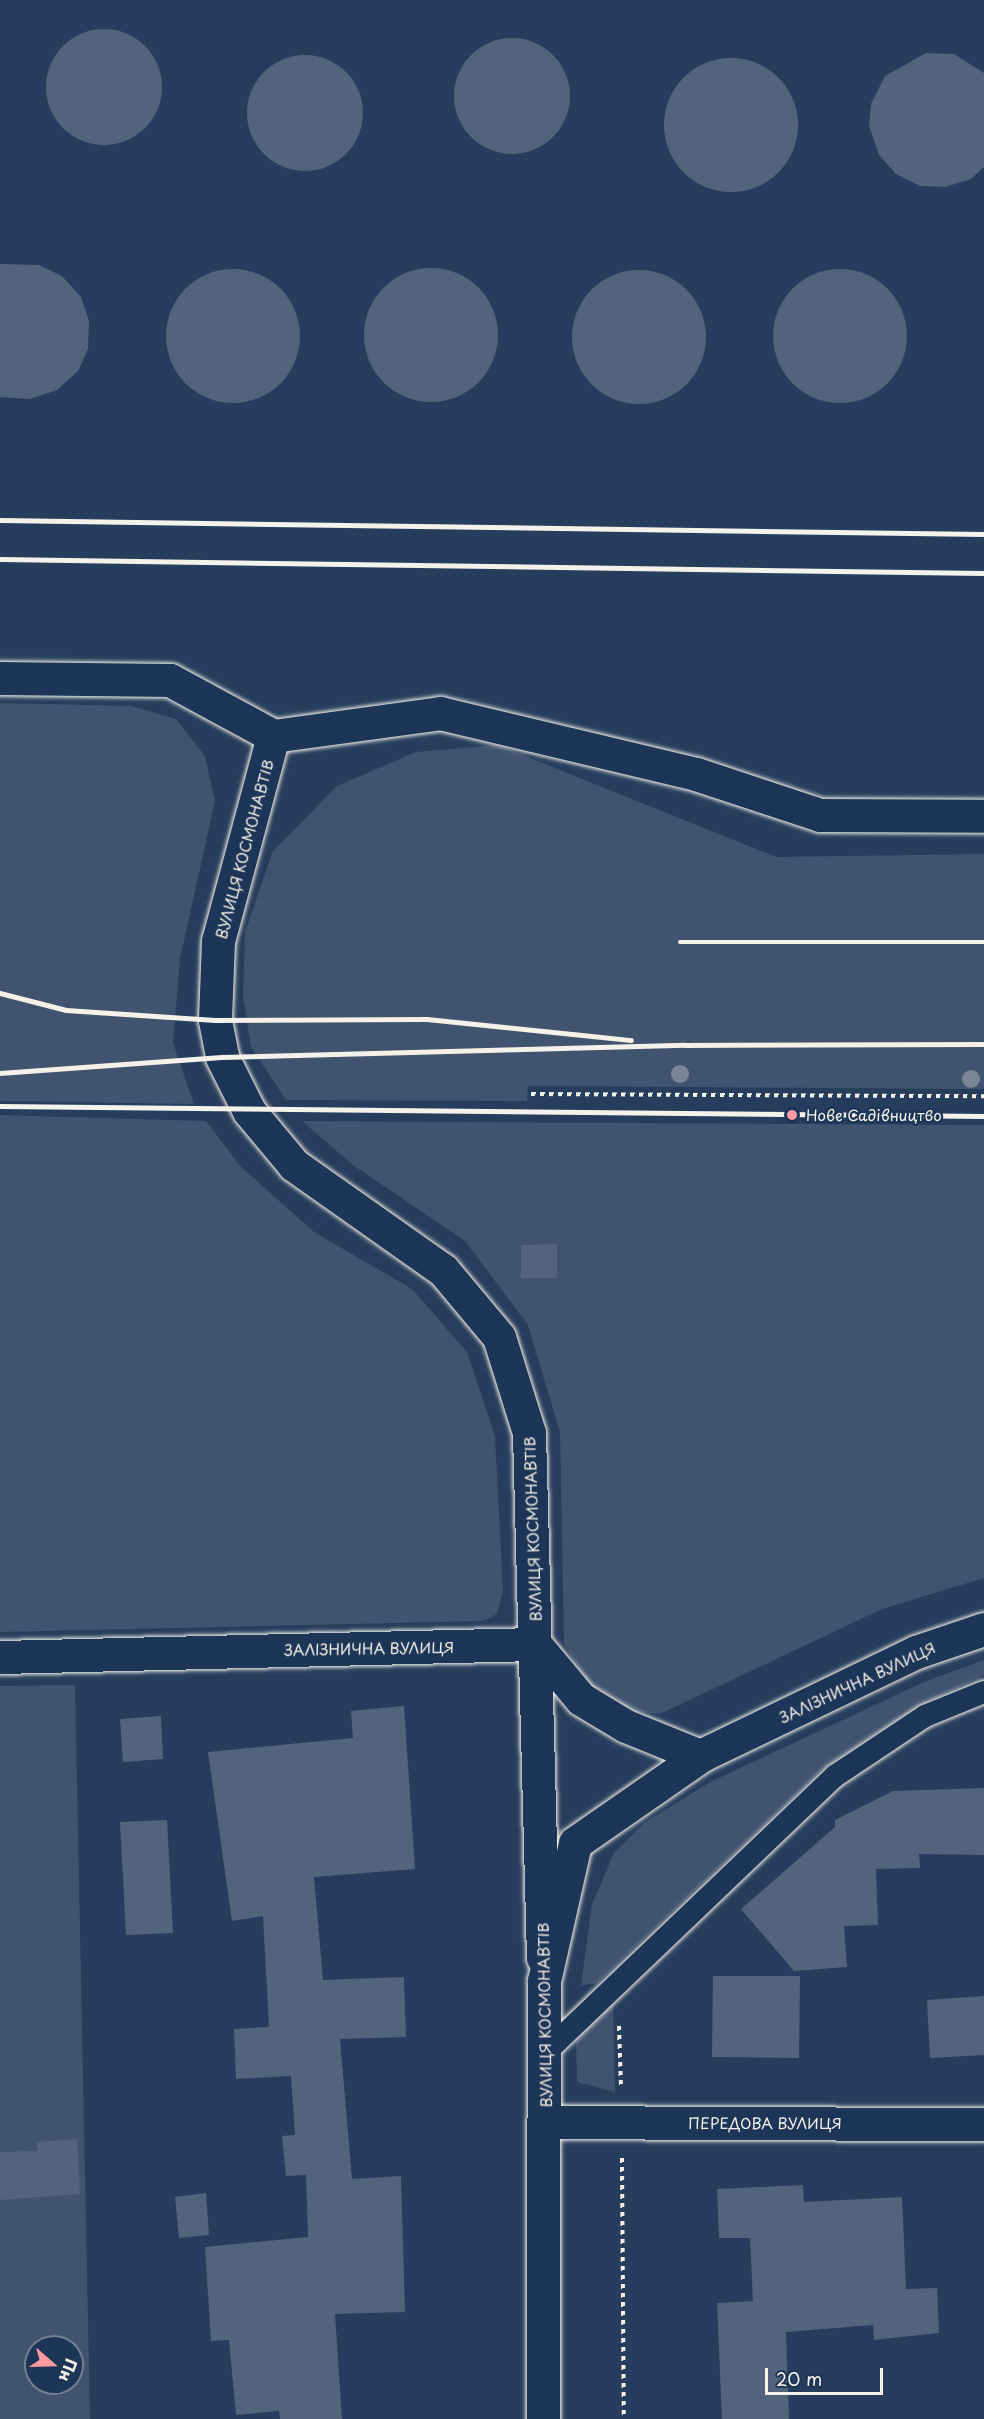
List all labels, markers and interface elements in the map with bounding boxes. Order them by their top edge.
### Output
street label: ВУЛИЦЯ КОСМОНАВТІВ [211,757,277,941]
marker: Нове Садівництво [783,1106,801,1124]
place label: Нове Садівництво [806,1106,942,1124]
street label: ВУЛИЦЯ КОСМОНАВТІВ [520,1436,544,1622]
street label: ЗАЛІЗНИЧНА ВУЛИЦЯ [284,1638,454,1658]
street label: ЗАЛІЗНИЧНА ВУЛИЦЯ [776,1638,938,1726]
street label: ВУЛИЦЯ КОСМОНАВТІВ [533,1922,555,2108]
street label: ПЕРЕДОВА ВУЛИЦЯ [688,2114,842,2132]
north arrow [24,2335,84,2395]
text: Пн [54,2355,84,2385]
scale bar [768,2356,886,2394]
text: 20 m [776,2365,822,2392]

